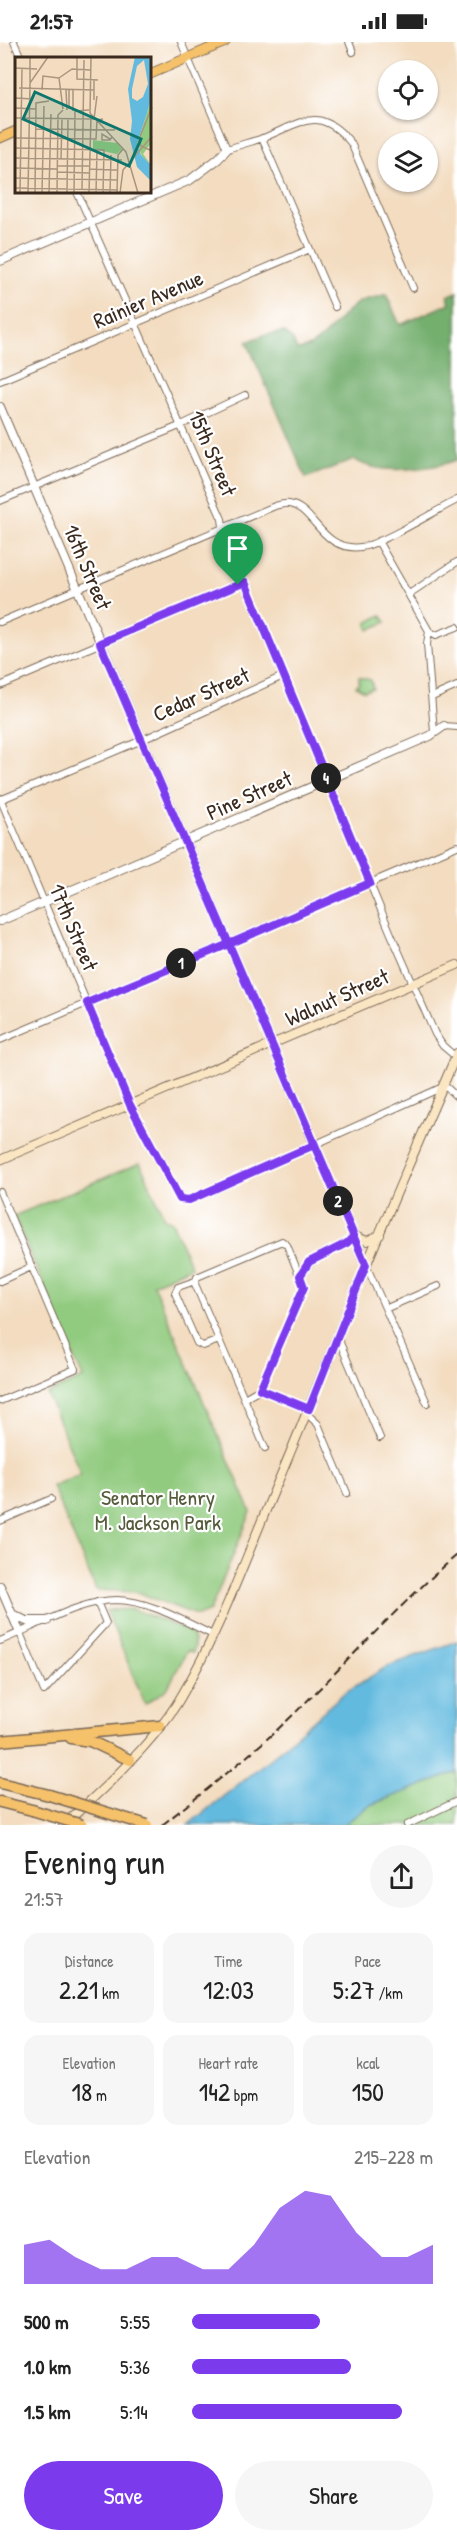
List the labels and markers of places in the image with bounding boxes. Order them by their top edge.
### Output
pin [212,523,263,585]
pin: 4 [311,763,341,793]
pin: 1 [166,948,196,978]
pin: 2 [323,1186,353,1216]

